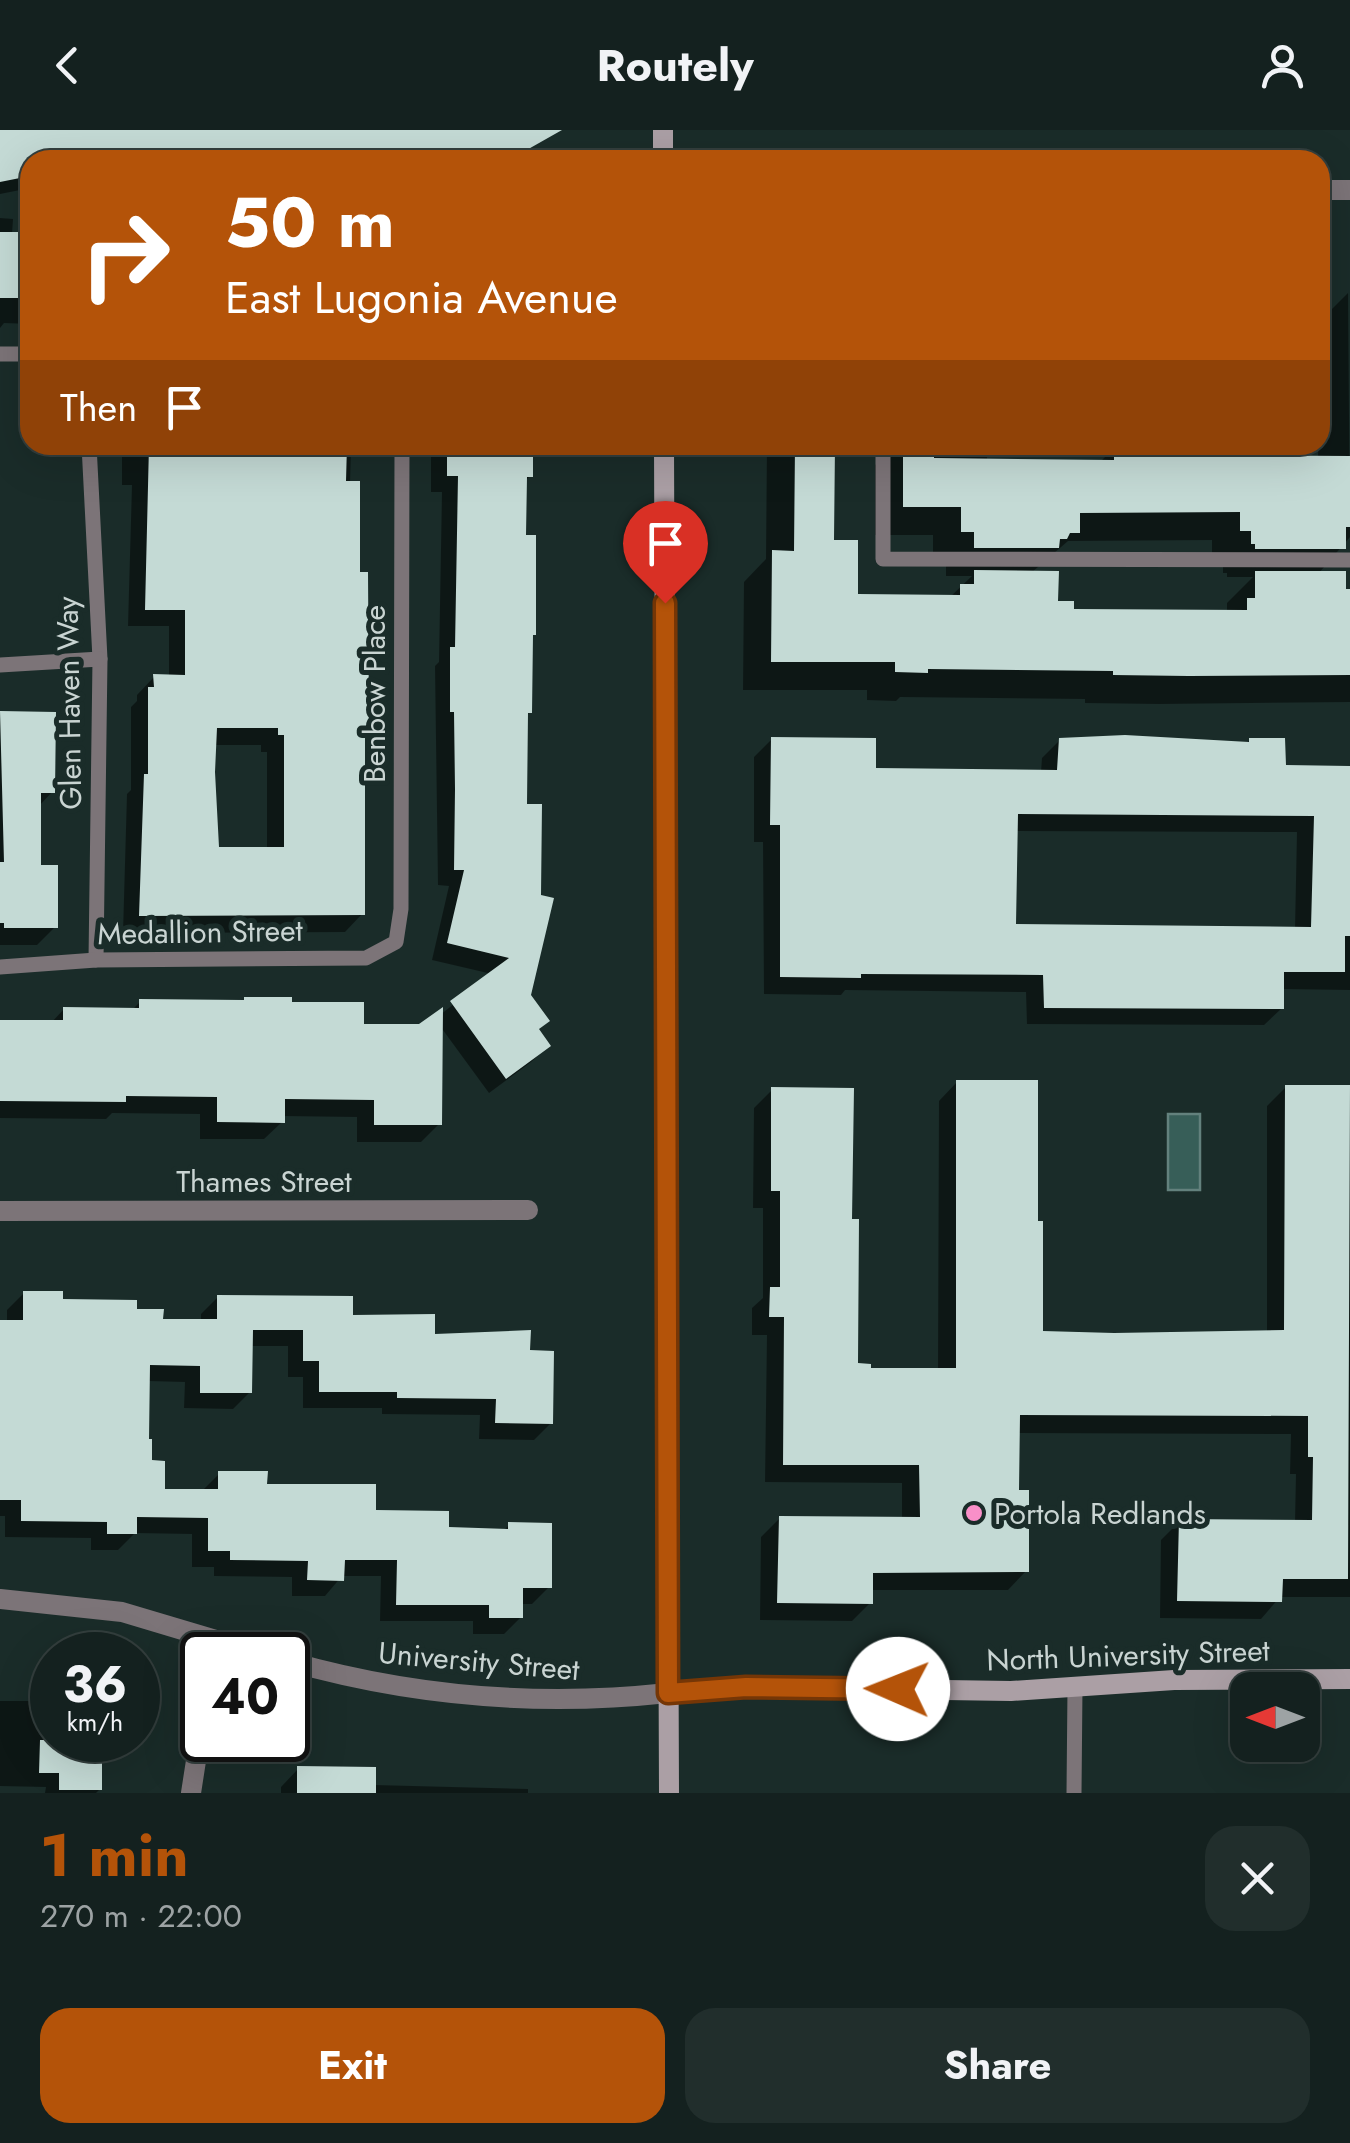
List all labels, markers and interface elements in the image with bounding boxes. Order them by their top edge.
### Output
text: Routely [596,33,754,98]
icon: back [40,38,95,93]
icon: person [1255,38,1310,93]
text: 50 m [225,172,395,273]
icon: right [60,190,190,320]
text: East Lugonia Avenue [225,265,618,330]
text: Then [60,380,137,435]
icon: arrive [157,380,212,435]
pin [623,501,708,604]
icon: arrive [638,516,693,571]
street label: Glen Haven Way [46,595,92,810]
street label: Benbow Place [353,605,396,783]
street label: Medallion Street [97,909,304,955]
street label: Thames Street [176,1160,353,1203]
place label: Portola Redlands [994,1492,1206,1535]
marker: Portola Redlands [963,1502,985,1524]
street label: North University Street [986,1629,1271,1681]
street label: University Street [377,1631,582,1691]
speed limit sign: 40 [180,1632,310,1762]
position arrow [846,1637,950,1741]
text: 36 [63,1648,127,1721]
north arrow [1230,1672,1320,1762]
map controls [1230,1672,1320,1762]
text: km/h [67,1704,123,1740]
text: 1 min [40,1812,189,1899]
button: close [1205,1826,1310,1931]
text: 270 m · 22:00 [40,1893,242,1939]
button: Exit [40,2008,665,2123]
button: Share [685,2008,1310,2123]

